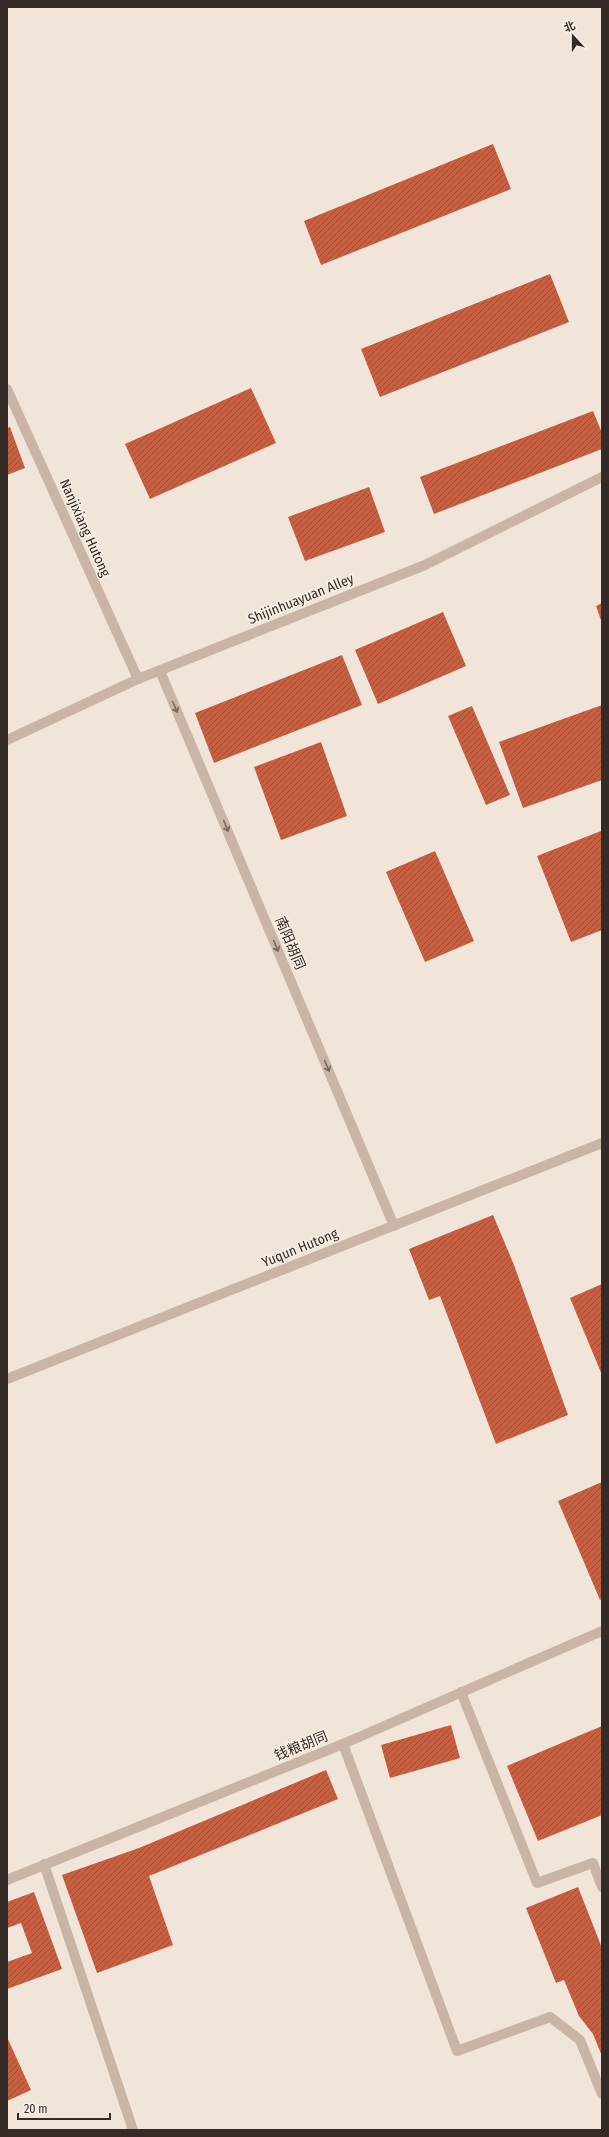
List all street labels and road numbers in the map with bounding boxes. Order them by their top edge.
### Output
street label: Nanjixiang Hutong [56,477,114,580]
street label: Shijinhuayuan Alley [246,570,357,628]
street label: 南阳胡同 [271,914,309,972]
street label: Yuqun Hutong [259,1225,341,1271]
street label: 钱粮胡同 [272,1728,330,1764]

